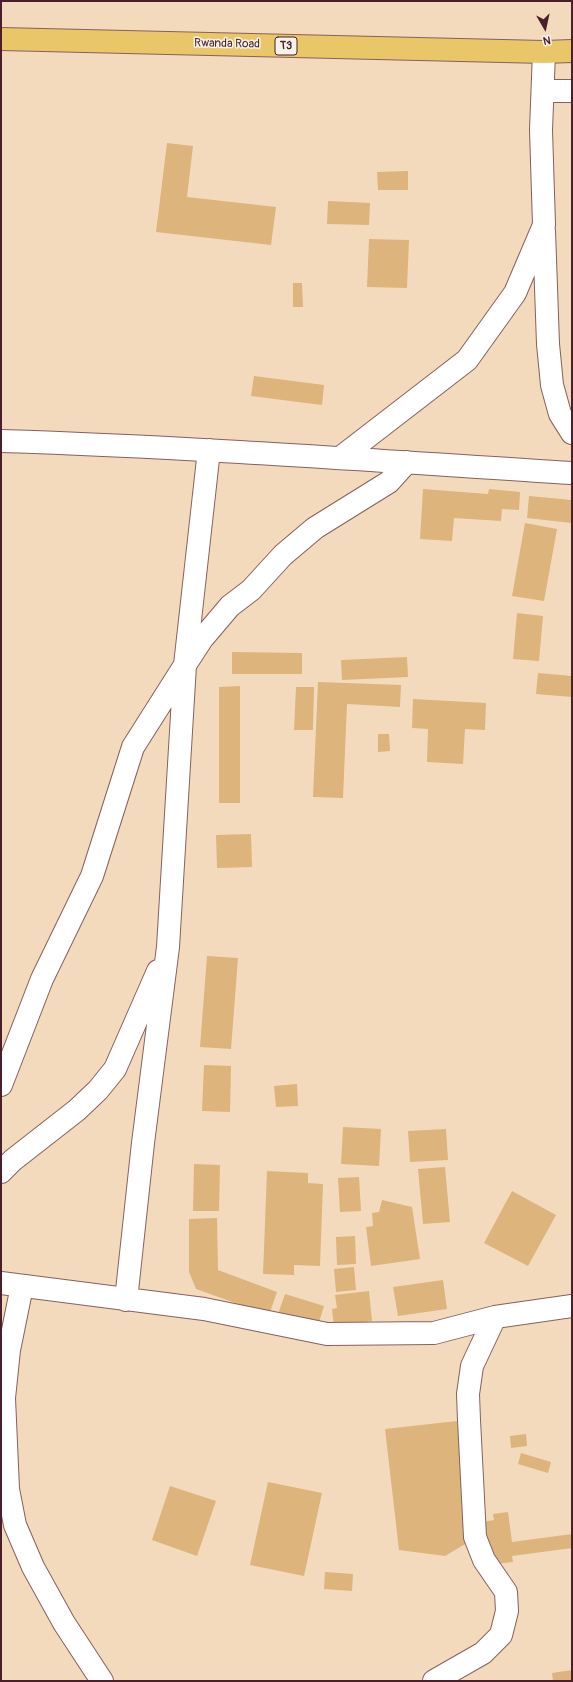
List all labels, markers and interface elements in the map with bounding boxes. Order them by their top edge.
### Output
north arrow [525,8,565,48]
text: N [542,33,552,47]
street label: Rwanda Road [194,36,260,52]
road number: T3 [275,37,297,55]

